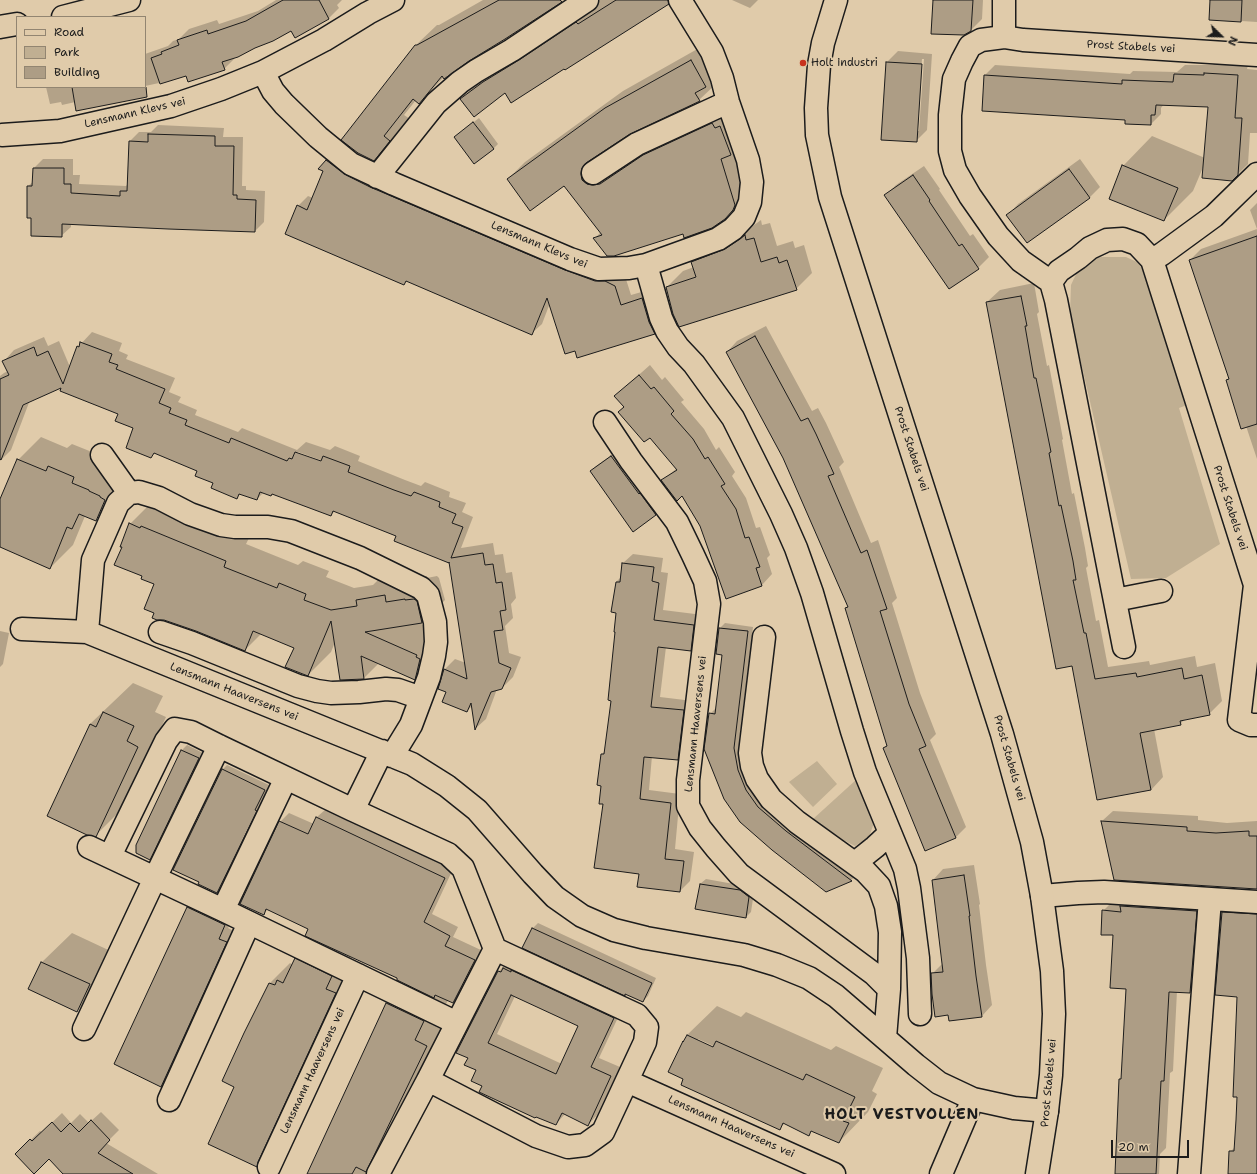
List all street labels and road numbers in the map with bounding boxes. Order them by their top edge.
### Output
street label: Prost Stabels vei [1086,38,1176,56]
street label: Lensmann Klevs vei [83,95,187,131]
street label: Lensmann Klevs vei [489,219,589,271]
street label: Prost Stabels vei [891,405,931,493]
street label: Prost Stabels vei [1210,464,1250,552]
street label: Lensmann Haaversens vei [682,655,710,793]
street label: Lensmann Haaversens vei [168,660,300,724]
street label: Prost Stabels vei [990,714,1028,802]
street label: Lensmann Haaversens vei [278,1006,348,1136]
street label: Prost Stabels vei [1039,1038,1059,1128]
street label: Lensmann Haaversens vei [666,1093,796,1161]

